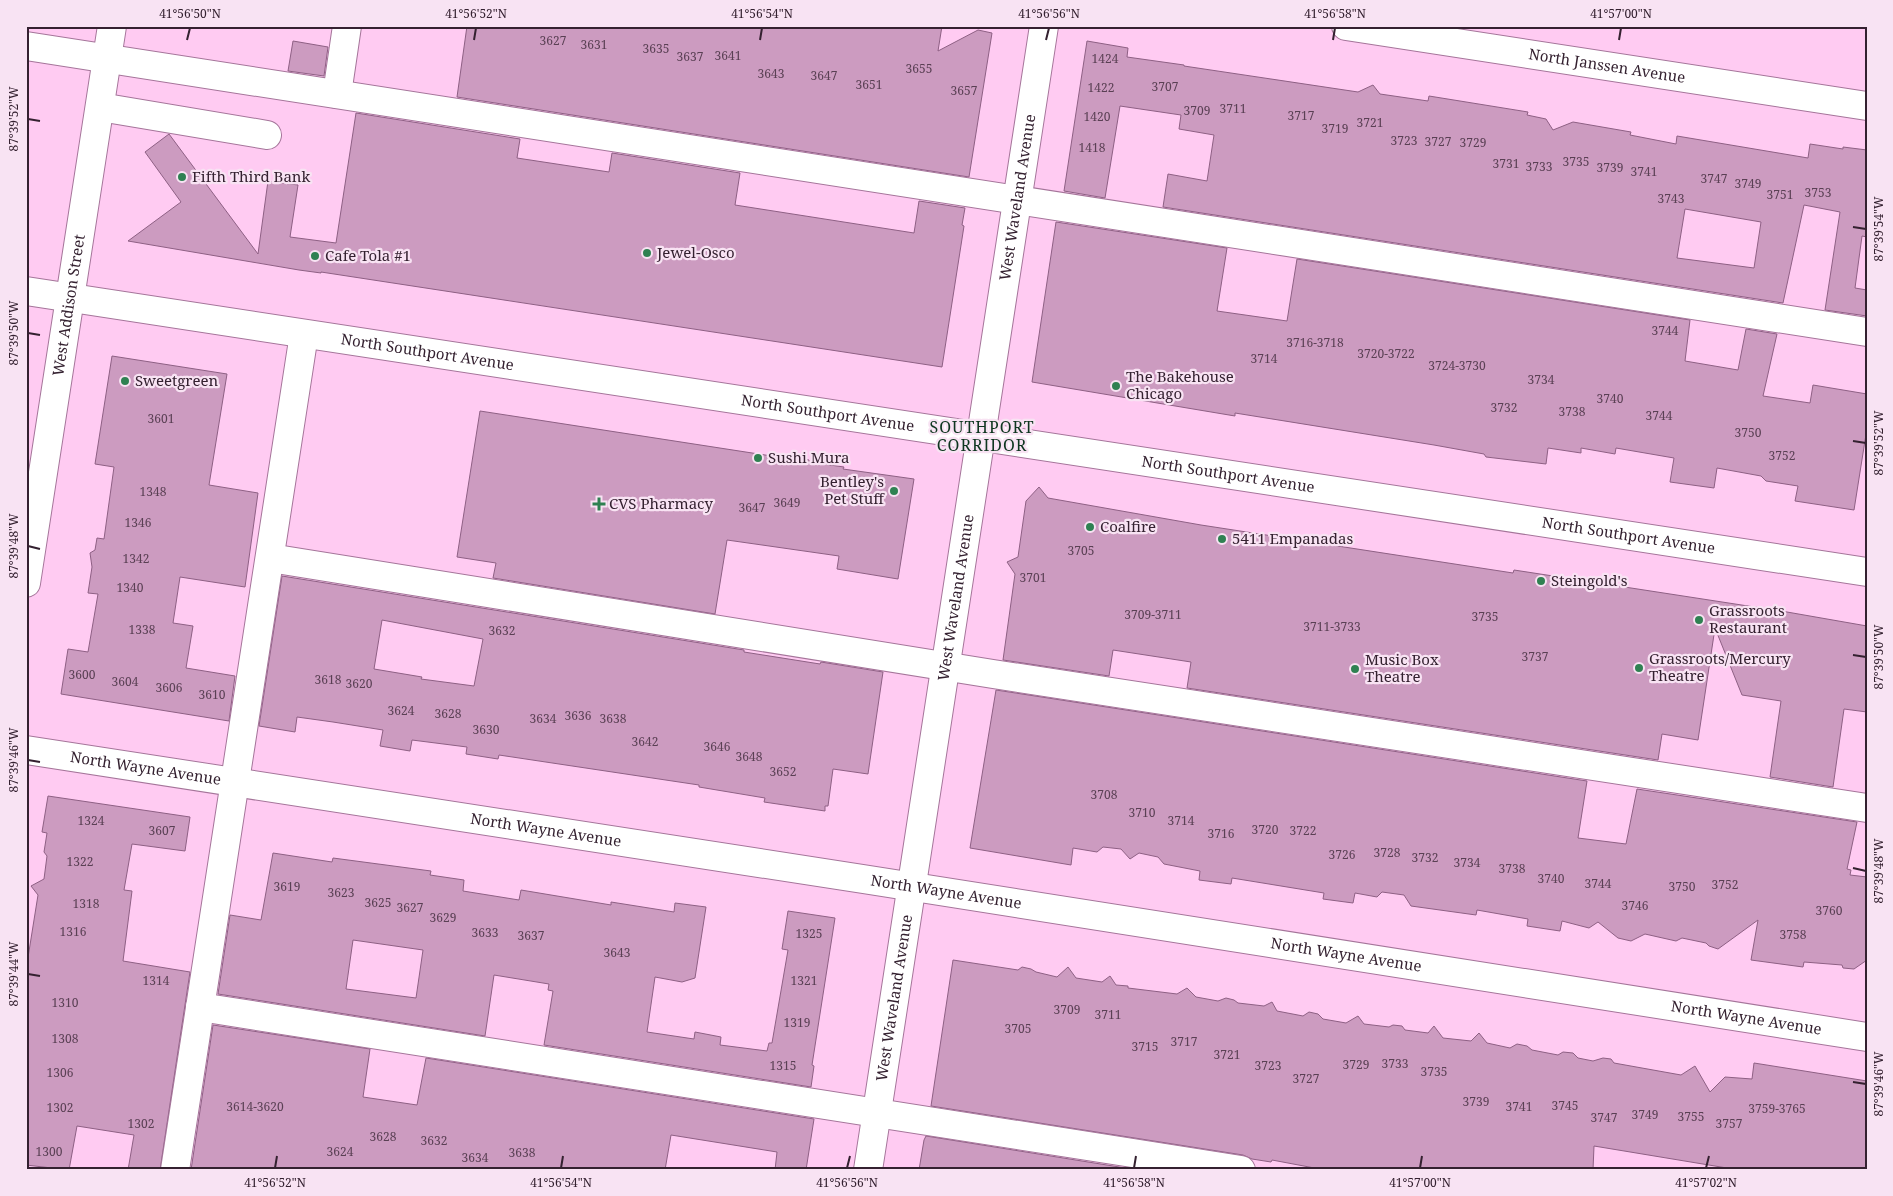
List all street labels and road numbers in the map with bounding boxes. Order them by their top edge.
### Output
street label: North Janssen Avenue [1527,43,1687,87]
street label: West Waveland Avenue [994,113,1039,282]
street label: West Addison Street [47,233,89,377]
street label: North Southport Avenue [340,328,515,374]
street label: North Southport Avenue [740,389,916,435]
street label: North Southport Avenue [1140,450,1316,497]
street label: North Southport Avenue [1541,512,1717,558]
street label: West Waveland Avenue [932,513,978,682]
street label: North Wayne Avenue [69,746,223,789]
street label: North Wayne Avenue [469,808,623,851]
street label: North Wayne Avenue [869,869,1023,913]
street label: West Waveland Avenue [871,913,916,1083]
street label: North Wayne Avenue [1269,932,1423,976]
street label: North Wayne Avenue [1670,995,1823,1039]

